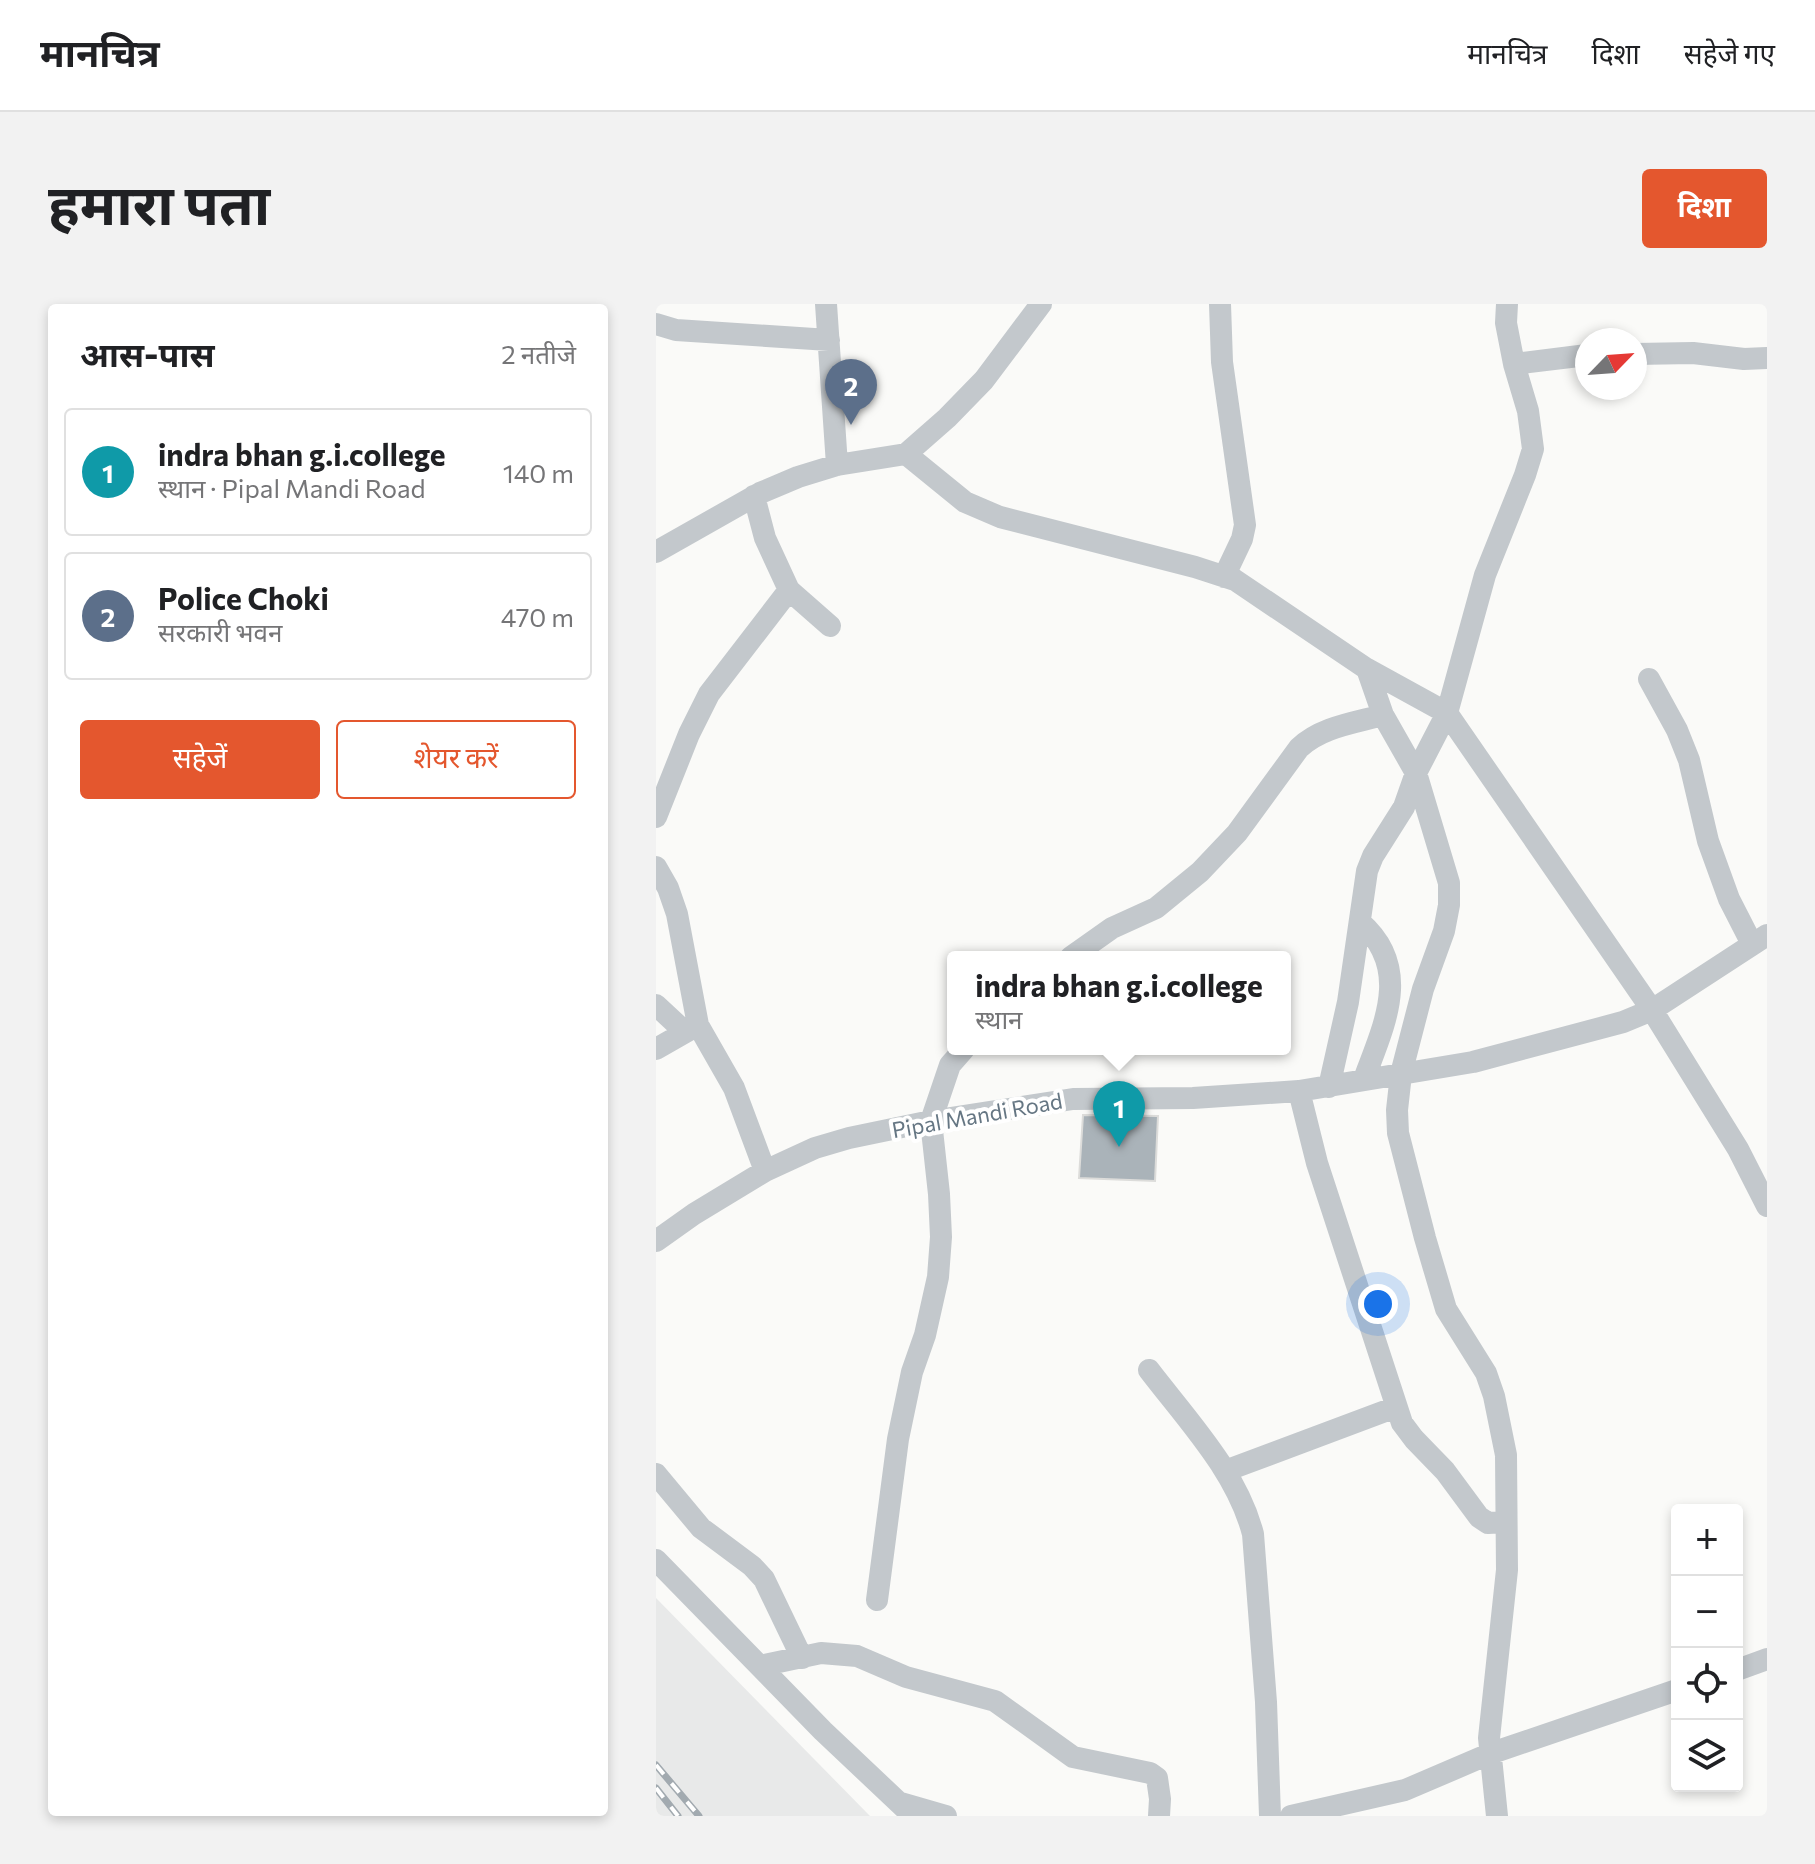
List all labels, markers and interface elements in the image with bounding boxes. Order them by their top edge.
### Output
text: मानचित्र [40,28,160,75]
text: मानचित्र [1467,36,1547,70]
text: दिशा [1591,36,1640,70]
text: सहेजे गए [1684,36,1775,70]
text: हमारा पता [48,168,270,237]
button: दिशा [1642,169,1767,248]
north arrow [1575,328,1647,400]
text: आस-पास [80,332,215,374]
text: 2 नतीजे [501,338,576,369]
pin: 2 [825,359,877,425]
text: indra bhan g.i.college [158,435,446,472]
text: 1 [102,457,114,488]
text: 140 m [503,457,574,488]
text: स्थान · Pipal Mandi Road [158,472,426,503]
text: Police Choki [158,579,329,616]
text: 2 [101,601,115,632]
text: 470 m [501,601,574,632]
text: सरकारी भवन [158,616,282,647]
button: सहेजें [80,720,320,799]
button: शेयर करें [336,720,576,799]
popup [947,951,1291,1055]
text: indra bhan g.i.college [975,966,1263,1003]
text: स्थान [975,1003,1023,1034]
pin: 1 [1093,1081,1145,1147]
street label: Pipal Mandi Road [890,1087,1064,1143]
your location [1358,1284,1398,1324]
map controls [1671,1504,1743,1792]
button: + [1671,1504,1743,1576]
button: − [1671,1576,1743,1648]
button: locate [1671,1648,1743,1720]
button: layers [1671,1720,1743,1792]

